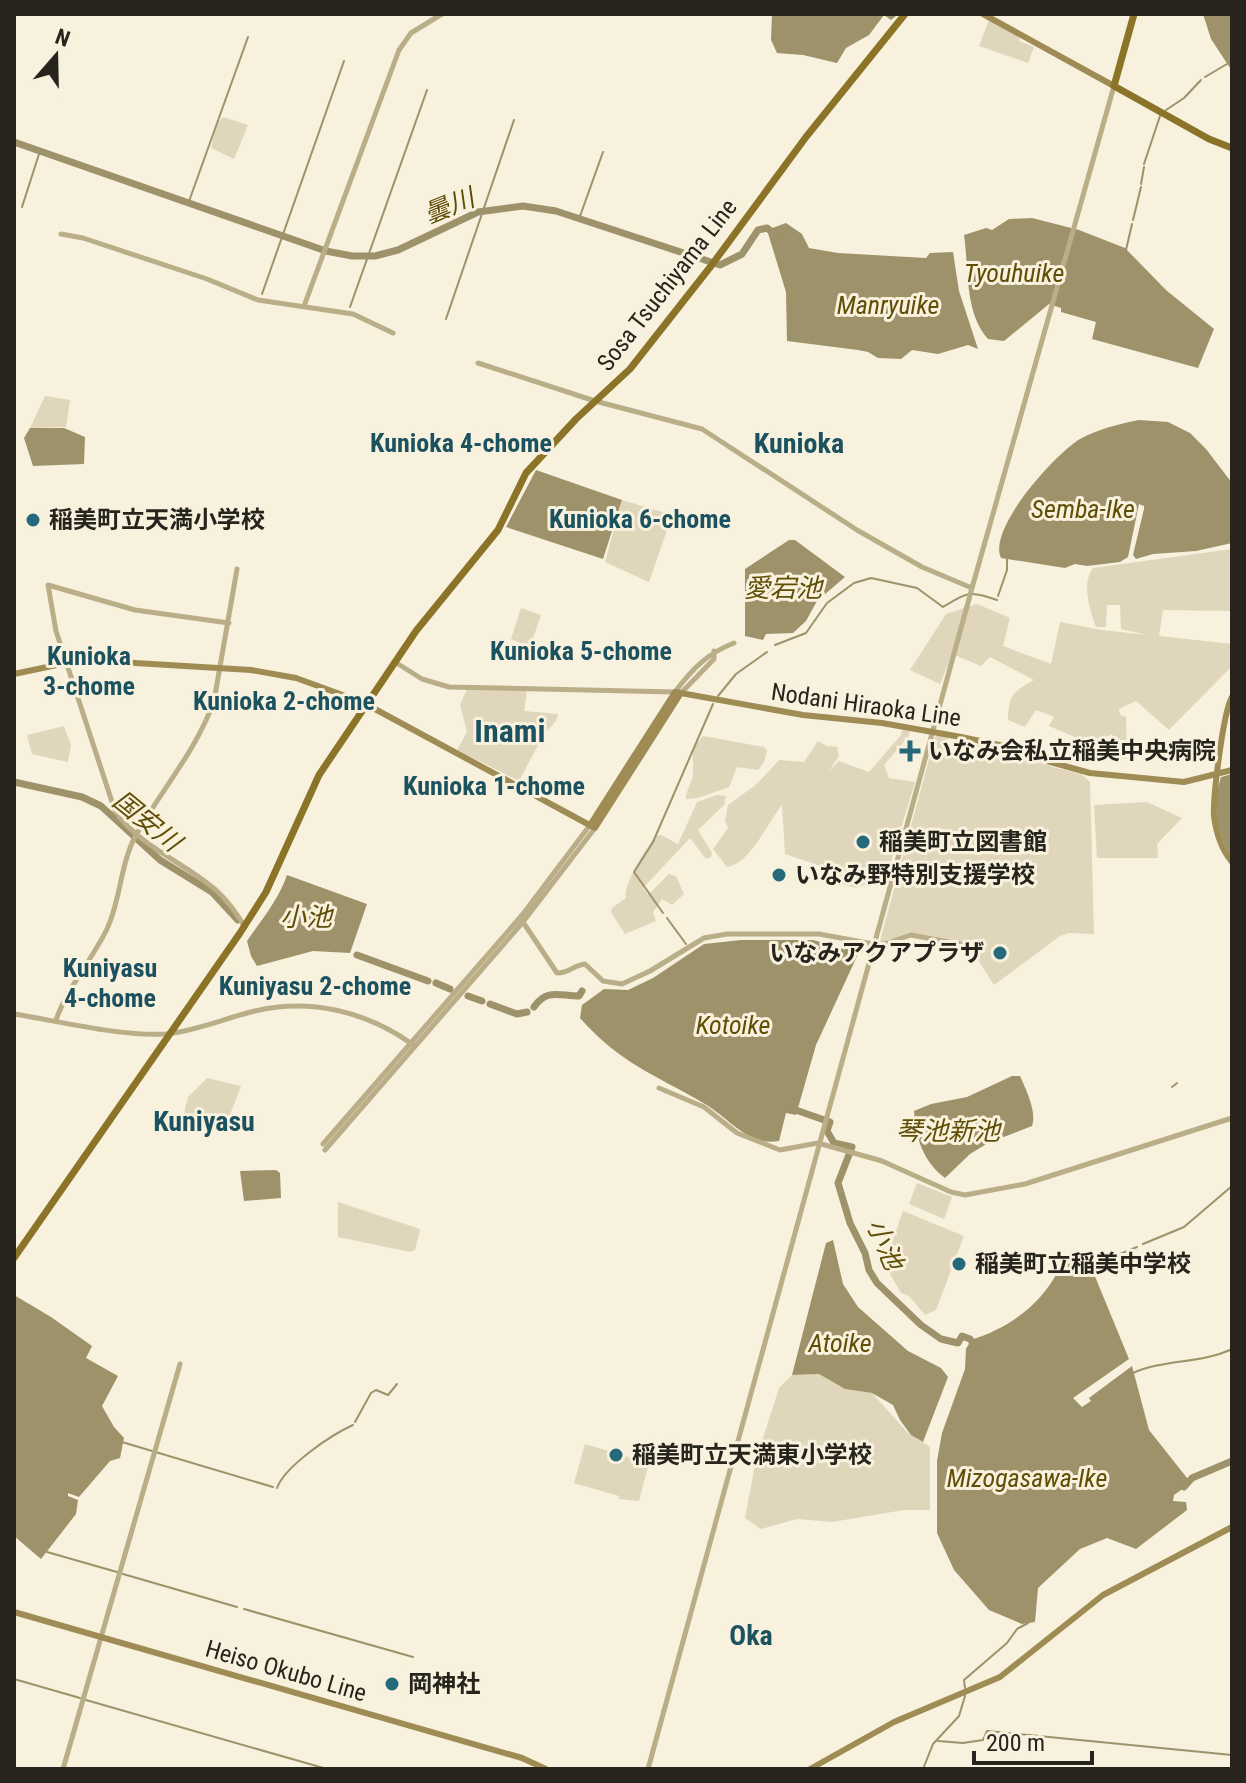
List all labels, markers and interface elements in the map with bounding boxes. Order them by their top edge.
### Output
north arrow [16,16,96,96]
text: N [52,24,73,52]
water label: 曇川 [419,181,482,230]
street label: Sosa Tsuchiyama Line [591,194,743,376]
water label: Tyouhuike [964,258,1064,288]
water label: Manryuike [837,290,939,320]
district label: Kunioka [754,427,844,460]
district label: Kunioka 4-chome [370,428,552,458]
water label: Semba-Ike [1031,494,1135,524]
district label: Kunioka 6-chome [549,504,731,534]
place label: 稲美町立天満小学校 [49,506,265,534]
marker: 稲美町立天満小学校 [24,511,42,529]
water label: 愛宕池 [744,573,825,603]
district label: Kunioka 5-chome [490,636,672,666]
district label: Kunioka 3-chome [43,641,135,701]
street label: Nodani Hiraoka Line [769,678,963,732]
district label: Kunioka 2-chome [193,686,375,716]
district label: Inami [474,712,546,750]
place label: いなみ会私立稲美中央病院 [928,737,1216,765]
marker: いなみ会私立稲美中央病院 [899,740,921,762]
district label: Kunioka 1-chome [403,771,585,801]
water label: 国安川 [107,785,189,859]
place label: 稲美町立図書館 [879,828,1047,856]
marker: 稲美町立図書館 [854,833,872,851]
place label: いなみ野特別支援学校 [795,861,1035,889]
marker: いなみ野特別支援学校 [770,866,788,884]
water label: 小池 [280,902,335,932]
place label: いなみアクアプラザ [769,939,984,967]
marker: いなみアクアプラザ [991,944,1009,962]
district label: Kuniyasu 4-chome [63,953,157,1013]
district label: Kuniyasu 2-chome [219,971,411,1001]
water label: Kotoike [696,1010,770,1040]
district label: Kuniyasu [153,1105,255,1138]
water label: 琴池新池 [896,1116,1003,1146]
water label: 小池 [861,1214,910,1277]
place label: 稲美町立稲美中学校 [975,1250,1191,1278]
marker: 稲美町立稲美中学校 [950,1255,968,1273]
water label: Atoike [808,1328,871,1358]
place label: 稲美町立天満東小学校 [632,1441,872,1469]
marker: 稲美町立天満東小学校 [607,1446,625,1464]
water label: Mizogasawa-Ike [947,1463,1107,1493]
district label: Oka [729,1619,773,1652]
street label: Heiso Okubo Line [202,1635,370,1707]
place label: 岡神社 [408,1670,480,1698]
marker: 岡神社 [383,1675,401,1693]
scale bar [974,1715,1092,1765]
text: 200 m [986,1729,1045,1757]

